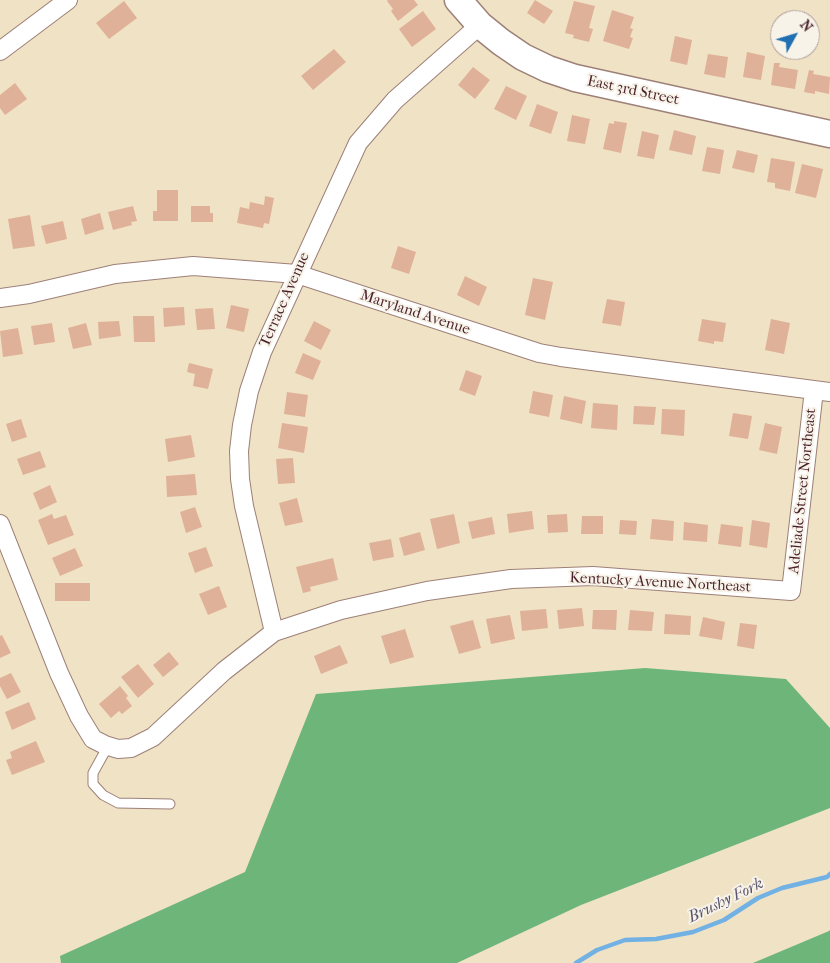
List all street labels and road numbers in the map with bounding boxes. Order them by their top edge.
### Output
street label: East 3rd Street [585,72,681,110]
street label: Terrace Avenue [256,250,314,350]
street label: Maryland Avenue [358,287,472,339]
street label: Adeliade Street Northeast [785,407,821,575]
street label: Kentucky Avenue Northeast [569,569,751,597]

